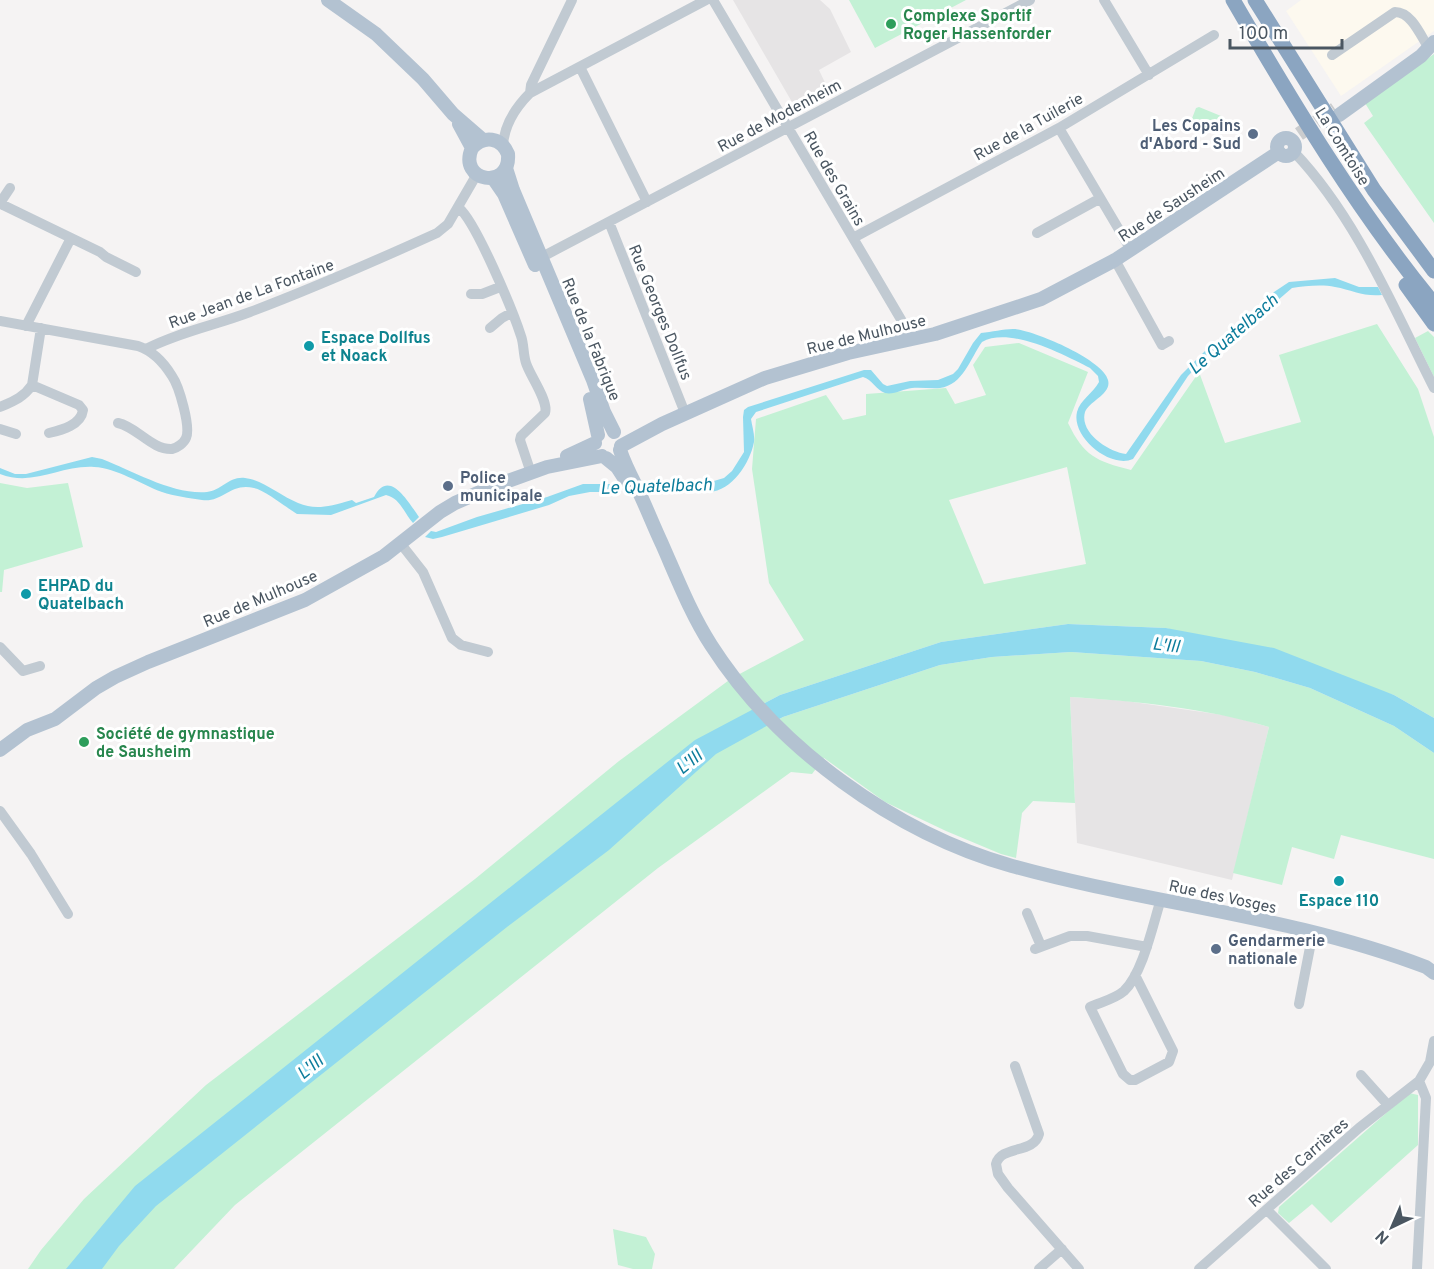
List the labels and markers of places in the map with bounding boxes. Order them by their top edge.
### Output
place label: Complexe Sportif Roger Hassenforder [903,7,1052,45]
marker: Complexe Sportif Roger Hassenforder [884,17,898,31]
place label: Les Copains d'Abord - Sud [1140,117,1241,155]
marker: Les Copains d'Abord - Sud [1246,127,1260,141]
place label: Espace Dollfus et Noack [321,329,431,367]
marker: Espace Dollfus et Noack [302,339,316,353]
place label: Police municipale [460,469,543,507]
marker: Police municipale [441,479,455,493]
place label: EHPAD du Quatelbach [38,577,124,615]
marker: EHPAD du Quatelbach [19,587,33,601]
place label: Société de gymnastique de Sausheim [96,725,275,763]
marker: Société de gymnastique de Sausheim [77,735,91,749]
marker: Espace 110 [1332,874,1346,888]
place label: Espace 110 [1299,892,1379,912]
place label: Gendarmerie nationale [1228,932,1325,970]
marker: Gendarmerie nationale [1209,942,1223,956]

